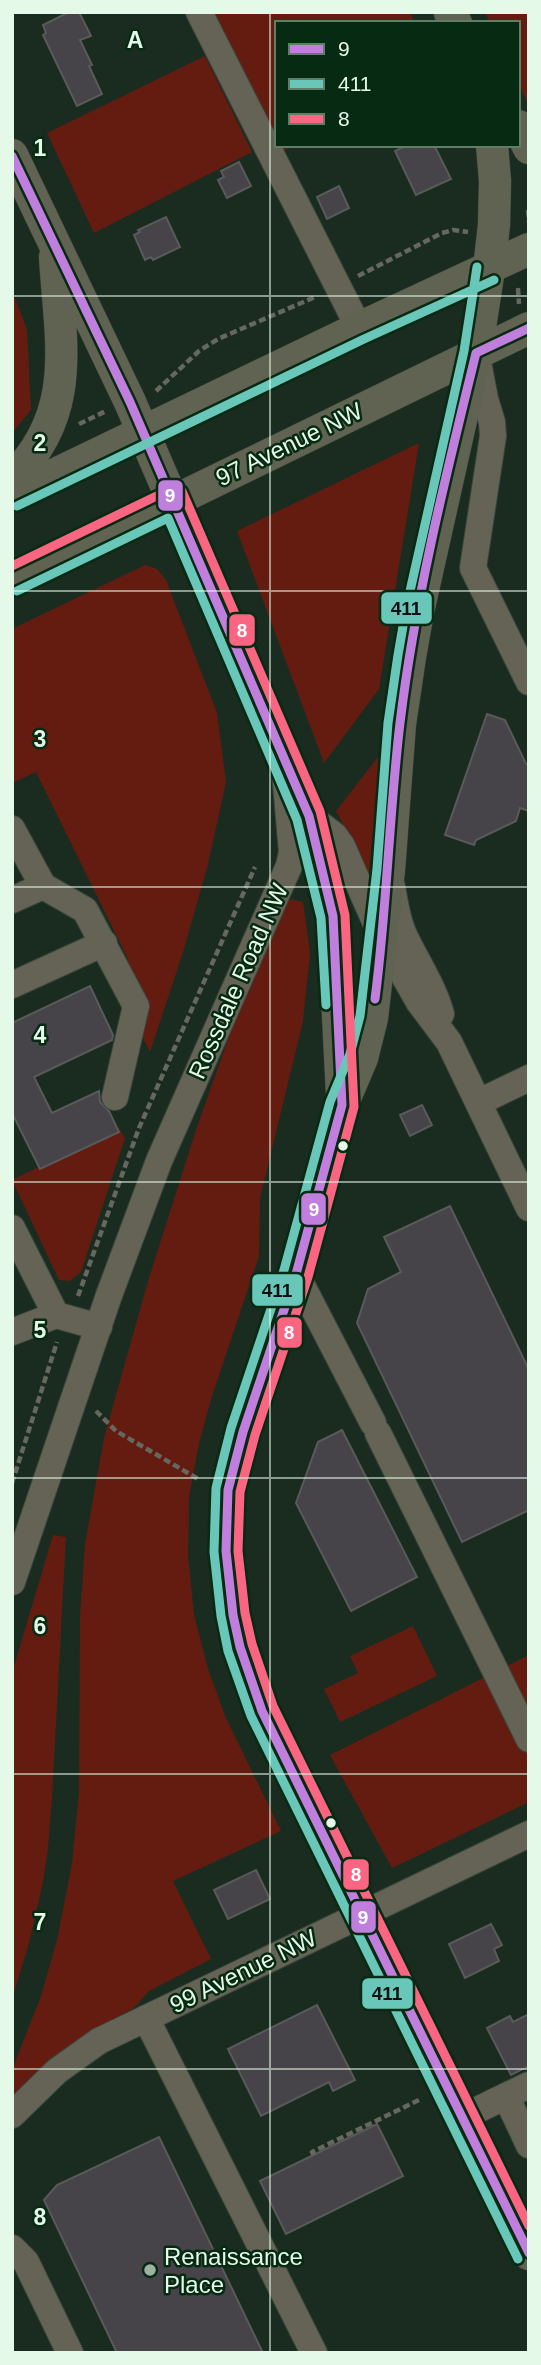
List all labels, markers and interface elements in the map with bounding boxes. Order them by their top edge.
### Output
legend [275,21,520,147]
text: A [127,27,143,53]
text: 9 [338,37,350,60]
text: 411 [338,72,371,95]
text: 8 [338,107,350,130]
text: 1 [34,135,47,161]
street label: 97 Avenue NW [211,397,367,491]
text: 2 [34,430,46,456]
line badge: 9 [157,479,184,512]
text: 9 [165,485,175,506]
line badge: 411 [380,591,433,625]
text: 411 [391,598,422,619]
line badge: 8 [228,613,256,647]
text: 8 [237,620,247,641]
text: 3 [34,726,46,752]
street label: Rossdale Road NW [183,879,293,1083]
text: 4 [34,1022,47,1048]
unlabelled marker [336,1139,350,1153]
line badge: 9 [300,1192,327,1226]
text: 9 [309,1199,319,1220]
line badge: 411 [251,1273,304,1307]
text: 411 [262,1280,293,1301]
line badge: 8 [276,1316,303,1349]
text: 5 [34,1317,47,1343]
text: 8 [284,1322,294,1343]
text: 6 [34,1613,46,1639]
unlabelled marker [324,1816,338,1830]
line badge: 8 [342,1858,370,1891]
text: 8 [351,1864,361,1885]
line badge: 9 [350,1900,377,1934]
text: 9 [358,1907,368,1928]
text: 7 [34,1909,46,1935]
street label: 99 Avenue NW [165,1924,321,2018]
line badge: 411 [361,1977,414,2010]
text: 411 [372,1983,403,2004]
text: 8 [34,2204,47,2230]
place label: Renaissance Place [164,2243,303,2298]
marker: Renaissance Place [142,2262,158,2278]

